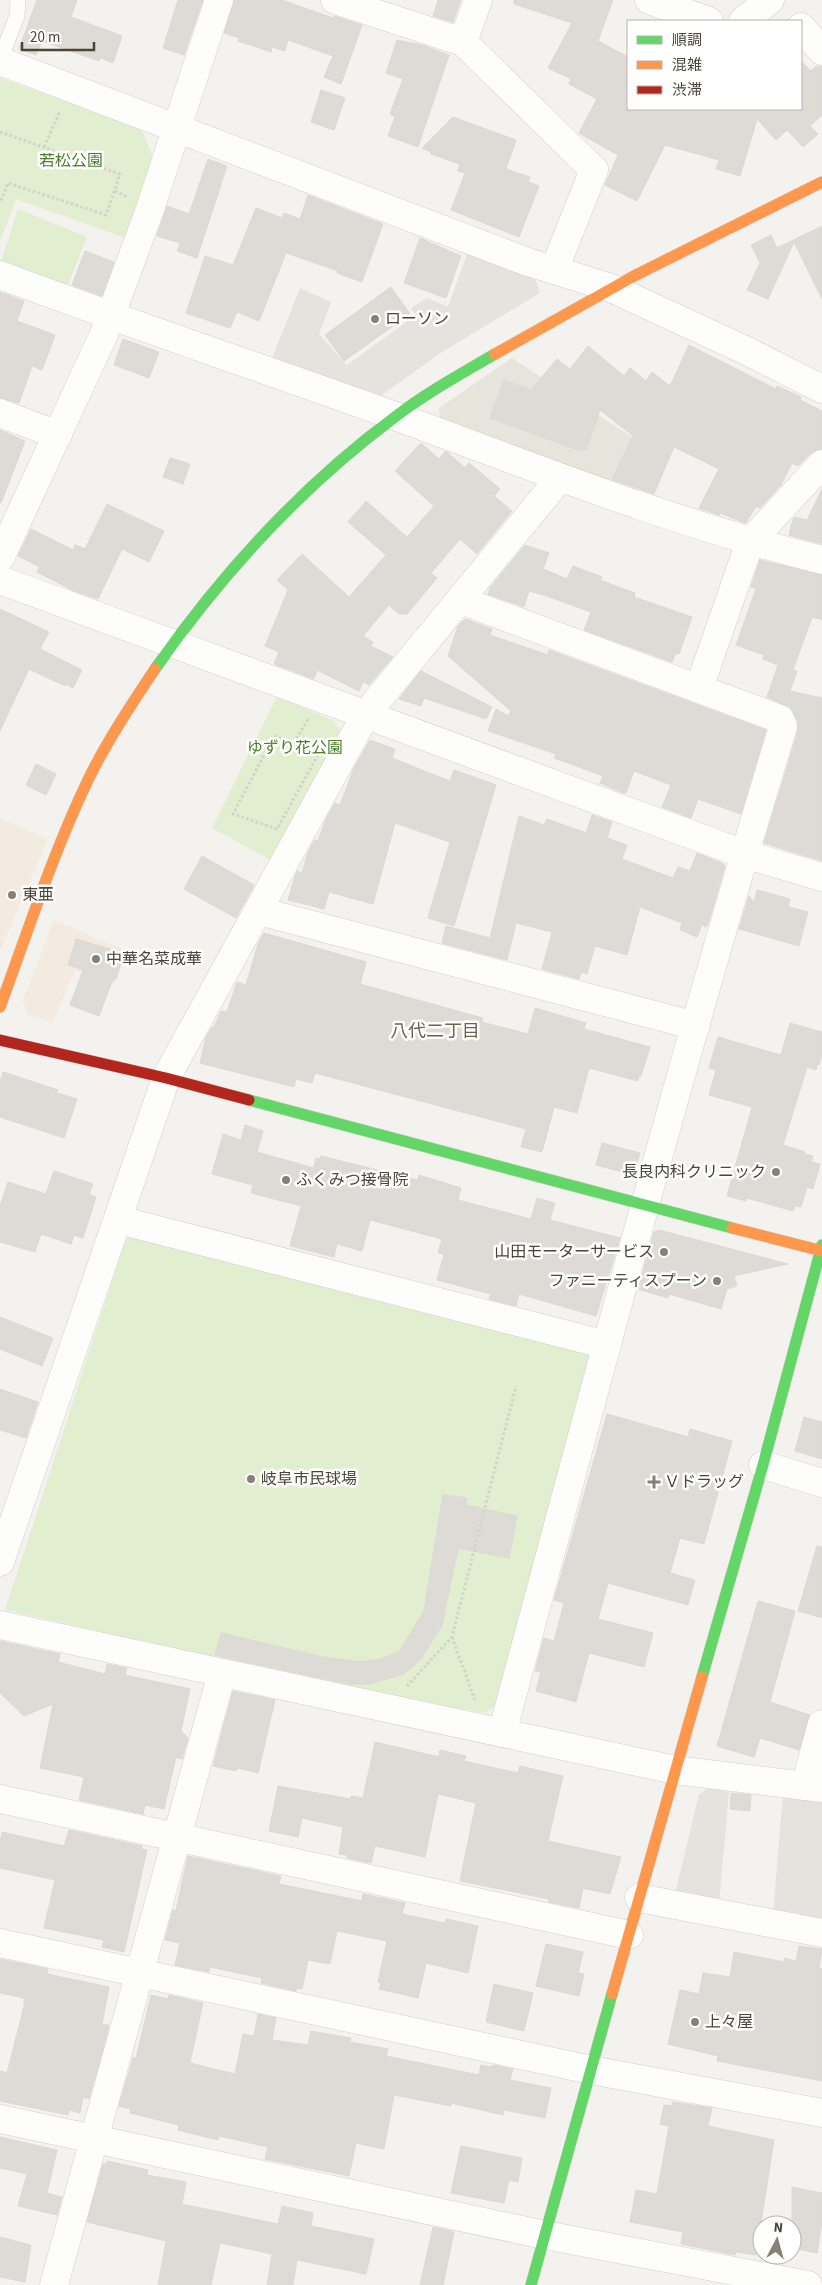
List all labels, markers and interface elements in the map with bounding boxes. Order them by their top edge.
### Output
scale bar [22,20,95,52]
legend [627,20,802,110]
text: 20 m [30,27,60,48]
text: 順調 [672,30,702,51]
text: 混雑 [672,55,702,76]
text: 渋滞 [672,80,702,101]
park label: 若松公園 [39,150,103,172]
place label: ローソン [385,308,449,330]
marker: ローソン [369,313,381,325]
park label: ゆずり花公園 [247,737,343,759]
place label: 東亜 [22,884,54,906]
marker: 東亜 [6,889,18,901]
place label: 中華名菜成華 [106,948,202,970]
marker: 中華名菜成華 [90,953,102,965]
district label: 八代二丁目 [390,1019,480,1044]
place label: 長良内科クリニック [622,1161,766,1183]
marker: 長良内科クリニック [770,1166,782,1178]
place label: ふくみつ接骨院 [296,1169,409,1191]
marker: ふくみつ接骨院 [280,1174,292,1186]
place label: 山田モーターサービス [494,1241,654,1263]
marker: 山田モーターサービス [658,1246,670,1258]
place label: ファニーティスプーン [549,1270,707,1292]
marker: ファニーティスプーン [711,1275,723,1287]
place label: 岐阜市民球場 [261,1468,357,1490]
place label: Ｖドラッグ [664,1471,744,1493]
marker: 岐阜市民球場 [245,1473,257,1485]
marker: Ｖドラッグ [648,1476,660,1488]
place label: 上々屋 [705,2011,753,2033]
marker: 上々屋 [689,2016,701,2028]
north arrow [752,2215,802,2265]
text: N [773,2218,784,2238]

